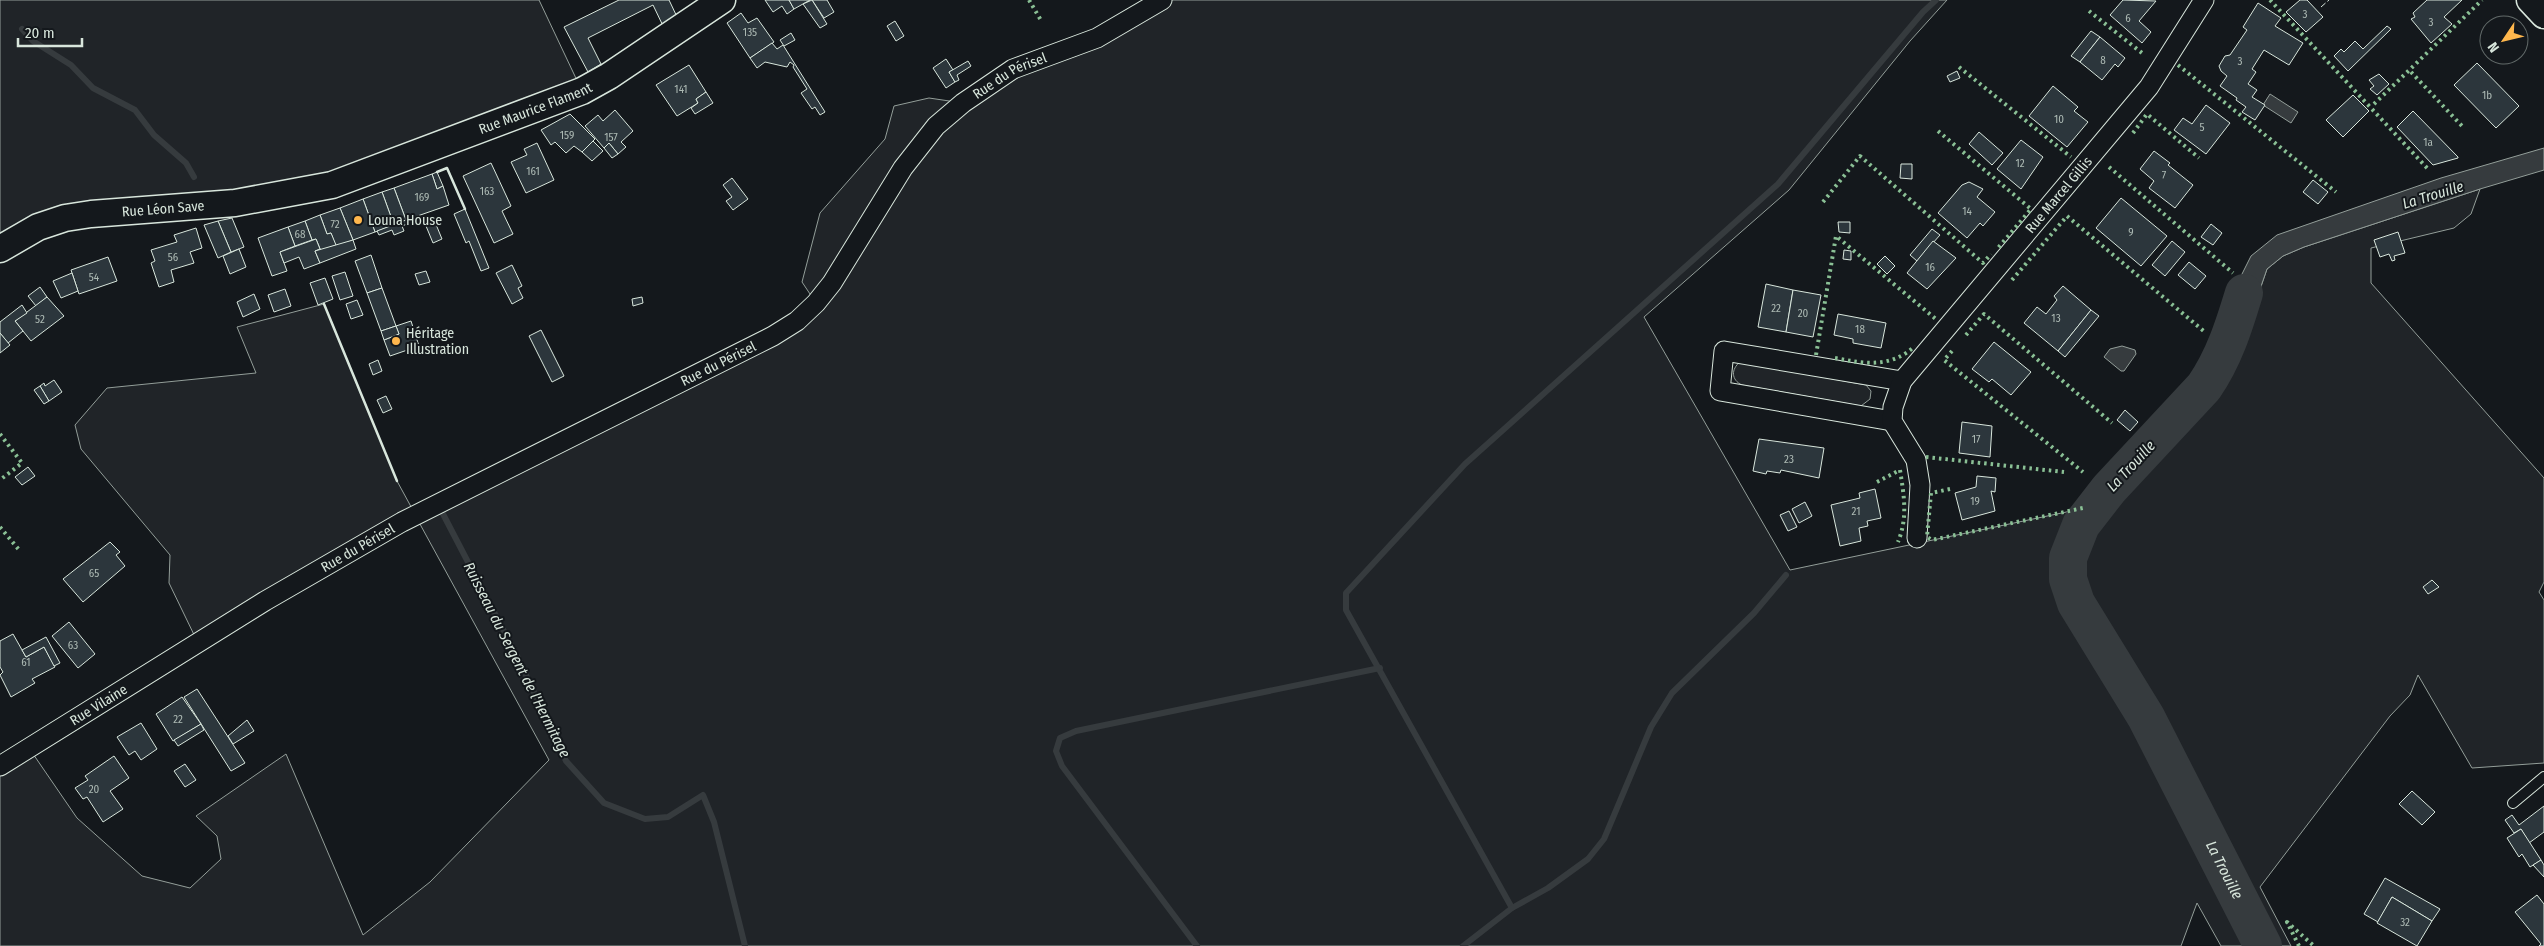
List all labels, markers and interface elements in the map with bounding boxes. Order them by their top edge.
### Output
house number: 3 [2303,8,2308,21]
house number: 6 [2125,12,2131,25]
scale bar [18,15,81,47]
north arrow [2479,15,2529,65]
house number: 3 [2429,16,2434,29]
text: 20 m [25,24,55,42]
house number: 135 [743,26,757,39]
text: N [2484,39,2503,55]
street label: Rue du Périsel [970,49,1049,103]
house number: 8 [2100,54,2106,67]
house number: 3 [2238,55,2243,68]
street label: Rue Maurice Flament [476,79,596,138]
house number: 141 [674,83,688,96]
house number: 1b [2482,89,2492,102]
house number: 10 [2054,113,2064,126]
house number: 5 [2199,121,2205,134]
house number: 159 [560,129,574,142]
house number: 157 [604,131,618,144]
house number: 1a [2423,136,2433,149]
street label: Rue Marcel Gillis [2022,153,2096,237]
house number: 12 [2015,157,2025,170]
house number: 161 [526,165,540,178]
house number: 7 [2162,169,2167,182]
water label: La Trouille [2400,177,2466,213]
house number: 163 [480,185,494,198]
house number: 169 [415,191,429,204]
street label: Rue Léon Save [121,197,205,221]
house number: 14 [1962,205,1972,218]
place label: Louna House [368,212,442,229]
marker: Louna House [352,214,364,226]
house number: 72 [330,218,340,231]
house number: 9 [2128,226,2134,239]
house number: 68 [295,228,306,241]
house number: 56 [168,251,179,264]
house number: 16 [1925,261,1935,274]
house number: 54 [89,271,100,284]
house number: 22 [1771,302,1781,315]
house number: 20 [1798,307,1809,320]
house number: 13 [2051,312,2061,325]
house number: 52 [35,313,45,326]
house number: 18 [1855,323,1865,336]
place label: Héritage Illustration [406,325,469,358]
marker: Héritage Illustration [390,335,402,347]
street label: Rue du Périsel [678,338,759,390]
house number: 17 [1972,433,1981,446]
water label: La Trouille [2103,437,2159,495]
house number: 23 [1784,453,1794,466]
house number: 19 [1970,495,1980,508]
house number: 21 [1852,505,1860,518]
street label: Rue du Périsel [318,520,398,576]
water label: Ruisseau du Sergent de l'Hermitage [460,559,574,761]
house number: 65 [89,567,99,580]
house number: 63 [68,639,78,652]
house number: 61 [21,656,31,669]
street label: Rue Vilaine [67,681,131,729]
house number: 22 [173,713,183,726]
house number: 20 [89,783,100,796]
water label: La Trouille [2202,838,2247,902]
house number: 32 [2400,916,2410,929]

